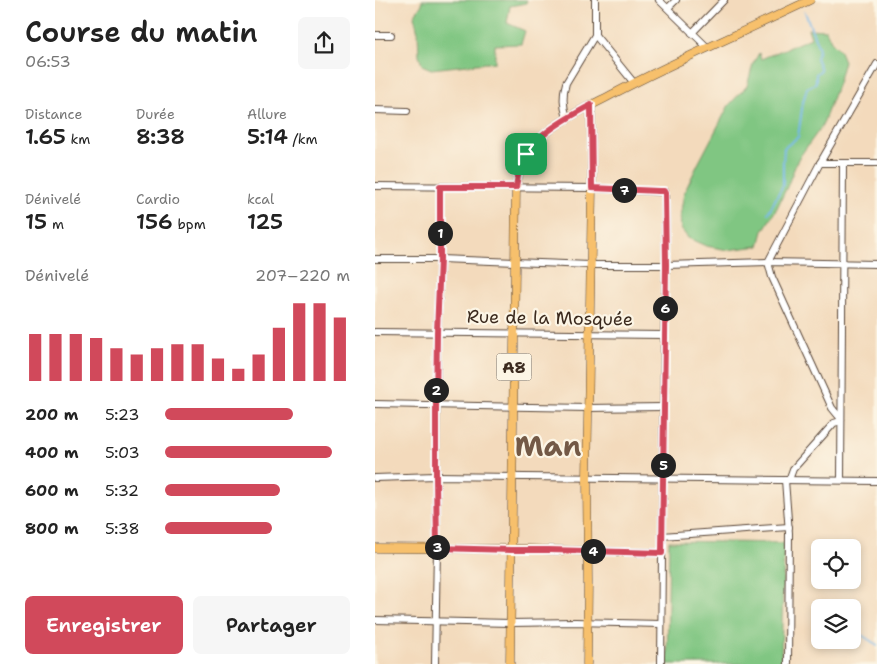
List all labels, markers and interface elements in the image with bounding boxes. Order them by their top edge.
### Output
text: Course du matin [25,13,258,51]
button: share [298,17,350,69]
text: 06:53 [25,51,71,72]
text: Distance [25,105,82,123]
text: Durée [136,105,175,123]
text: Allure [247,105,287,123]
text: 1.65 [25,123,66,151]
text: 8:38 [136,123,185,151]
text: 5:14 [247,123,288,151]
text: km [66,130,90,148]
text: /km [288,130,318,148]
pin [505,133,547,175]
icon: arrive [512,140,540,168]
pin: 7 [611,178,637,202]
text: 7 [620,181,629,199]
text: Dénivelé [25,190,81,208]
text: Cardio [136,190,180,208]
text: kcal [247,190,274,208]
text: 15 [25,208,47,236]
text: 156 [136,208,173,236]
text: 125 [247,208,283,236]
text: m [47,215,64,233]
text: bpm [173,215,206,233]
pin: 1 [427,220,453,246]
text: 1 [437,224,444,242]
text: Dénivelé [25,265,89,286]
text: 207–220 m [255,265,350,286]
pin: 6 [653,296,677,320]
text: 6 [661,299,670,317]
street label: Rue de la Mosquée [467,305,633,331]
road number: A8 [497,354,531,381]
pin: 2 [423,378,449,402]
text: 2 [432,381,441,399]
text: 200 m [25,404,78,425]
text: 5:23 [105,404,139,425]
district label: Man [515,427,581,465]
text: 400 m [25,442,79,463]
text: 5:03 [105,442,140,463]
pin: 5 [651,452,675,478]
text: 5 [659,456,668,474]
text: 600 m [25,480,79,501]
text: 5:32 [105,480,139,501]
text: 800 m [25,518,79,539]
text: 5:38 [105,518,140,539]
pin: 3 [425,534,449,560]
text: 3 [433,538,442,556]
pin: 4 [581,538,605,564]
map controls [811,539,861,649]
button: locate [811,539,861,589]
text: 4 [589,542,598,560]
button: Enregistrer [25,596,183,654]
button: Partager [193,596,350,654]
button: layers [811,599,861,649]

